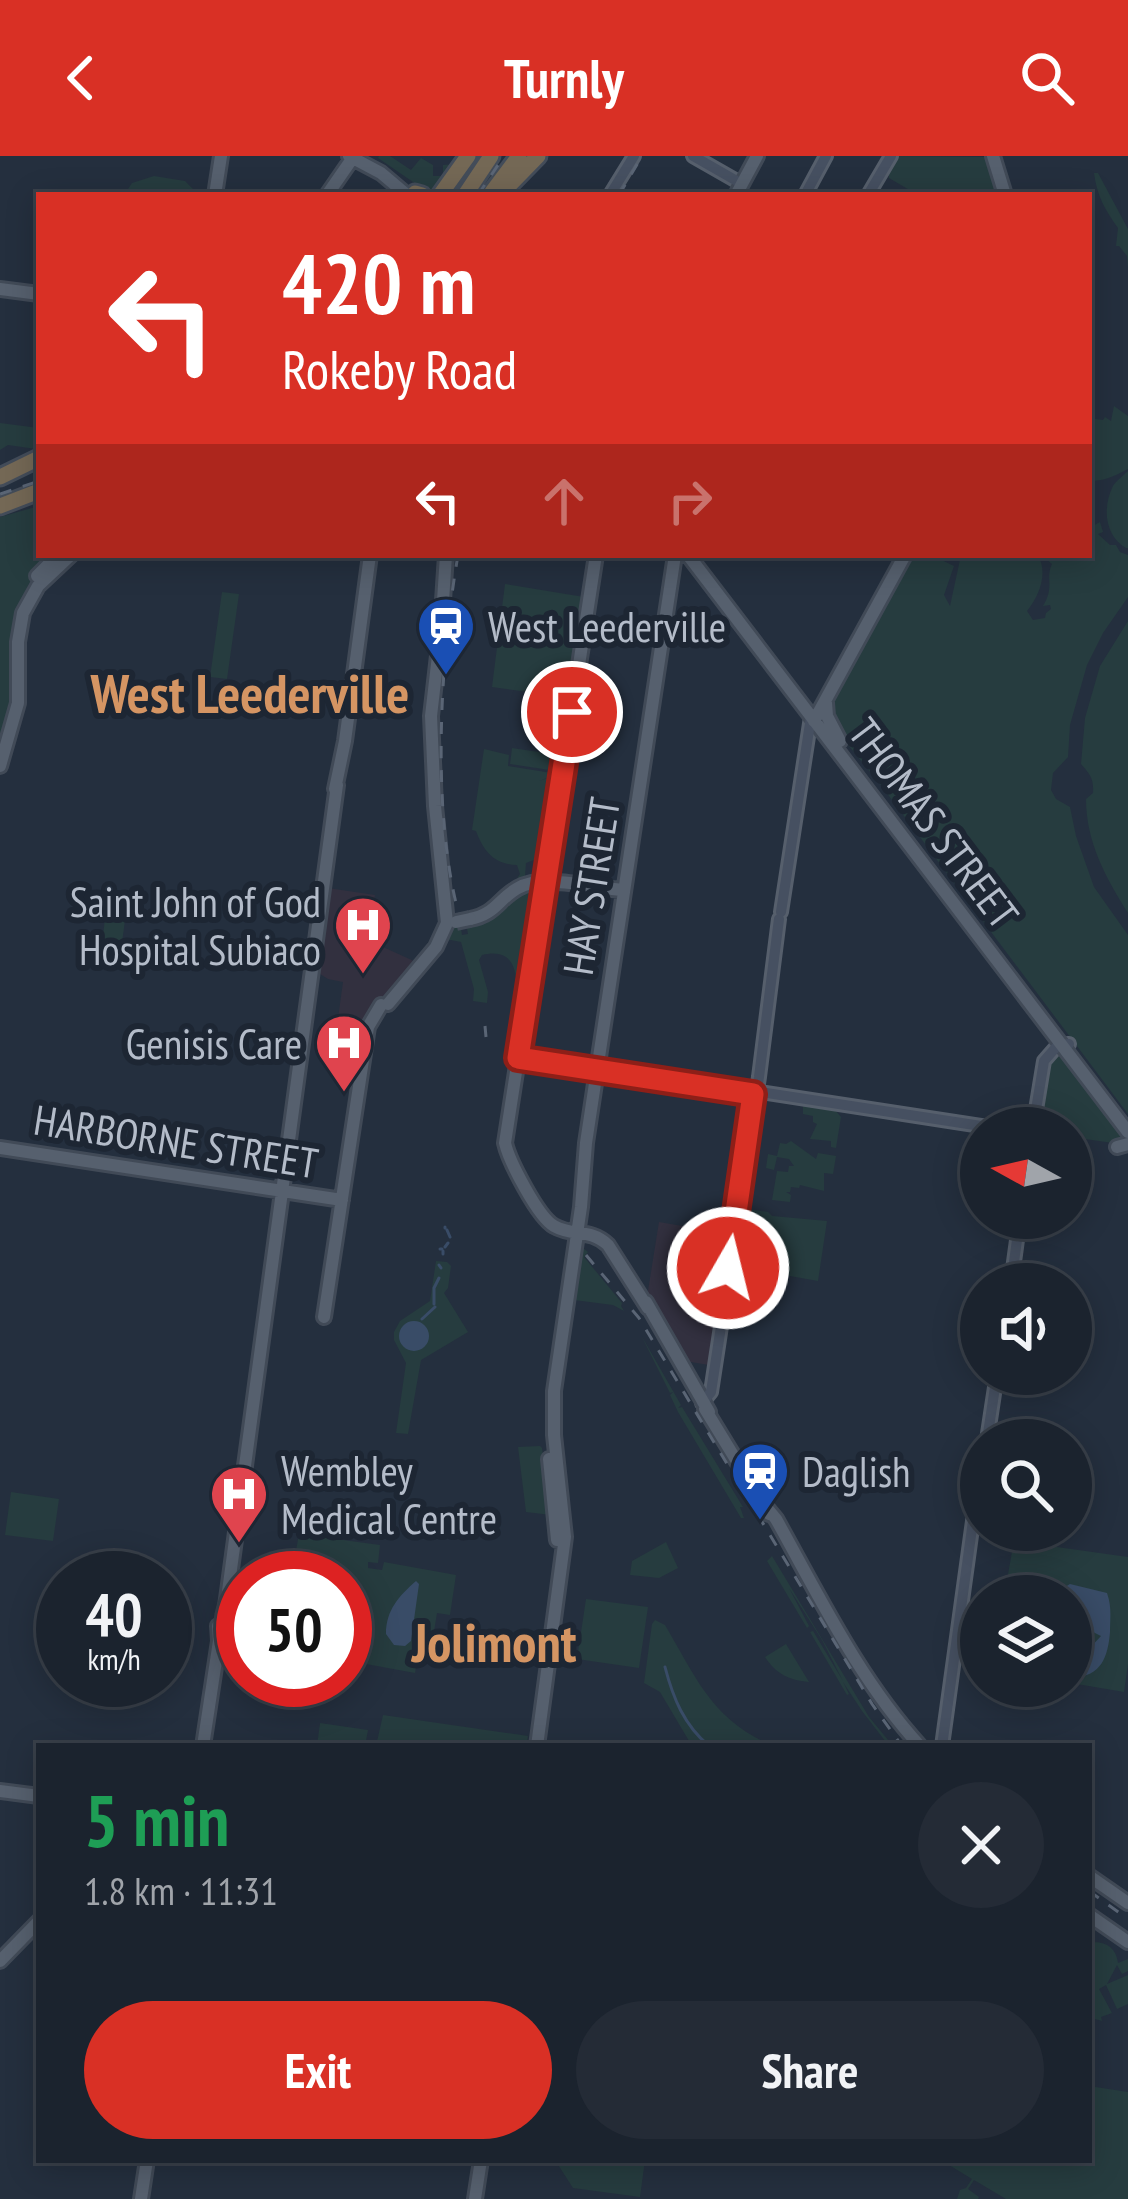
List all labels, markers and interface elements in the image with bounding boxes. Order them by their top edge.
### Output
text: Turnly [504,43,624,113]
icon: back [48,45,114,111]
icon: search [1014,45,1080,111]
text: 420 m [282,228,475,337]
icon: left [84,240,240,396]
text: Rokeby Road [282,334,517,404]
icon: left [405,468,471,534]
icon: ahead [531,468,597,534]
icon: right [657,468,723,534]
station icon: West Leederville [415,595,477,677]
place label: West Leederville [488,599,726,654]
district label: West Leederville [90,658,409,728]
pin [521,661,623,763]
icon: arrive [539,679,605,745]
street label: THOMAS STREET [837,707,1031,939]
street label: HAY STREET [550,793,632,979]
place label: Saint John of God Hospital Subiaco [70,874,321,977]
hospital icon: Saint John of God Hospital Subiaco [332,894,394,976]
hospital icon: Genisis Care [313,1012,375,1094]
place label: Genisis Care [126,1016,302,1071]
street label: HARBORNE STREET [30,1091,322,1191]
north arrow [960,1107,1092,1239]
map controls [960,1107,1092,1707]
position arrow [665,1205,791,1331]
button: sound [960,1263,1092,1395]
button: search [960,1419,1092,1551]
station icon: Daglish [729,1440,791,1522]
place label: Wembley Medical Centre [281,1443,497,1546]
place label: Daglish [802,1444,911,1499]
hospital icon: Wembley Medical Centre [208,1463,270,1545]
speed limit sign: 50 [216,1551,372,1707]
text: 40 [85,1575,143,1653]
button: layers [960,1575,1092,1707]
district label: Jolimont [411,1607,577,1677]
text: km/h [87,1639,141,1678]
text: 5 min [84,1773,229,1866]
button: close [918,1782,1044,1908]
text: 1.8 km · 11:31 [84,1865,278,1916]
button: Exit [84,2001,552,2139]
button: Share [576,2001,1044,2139]

